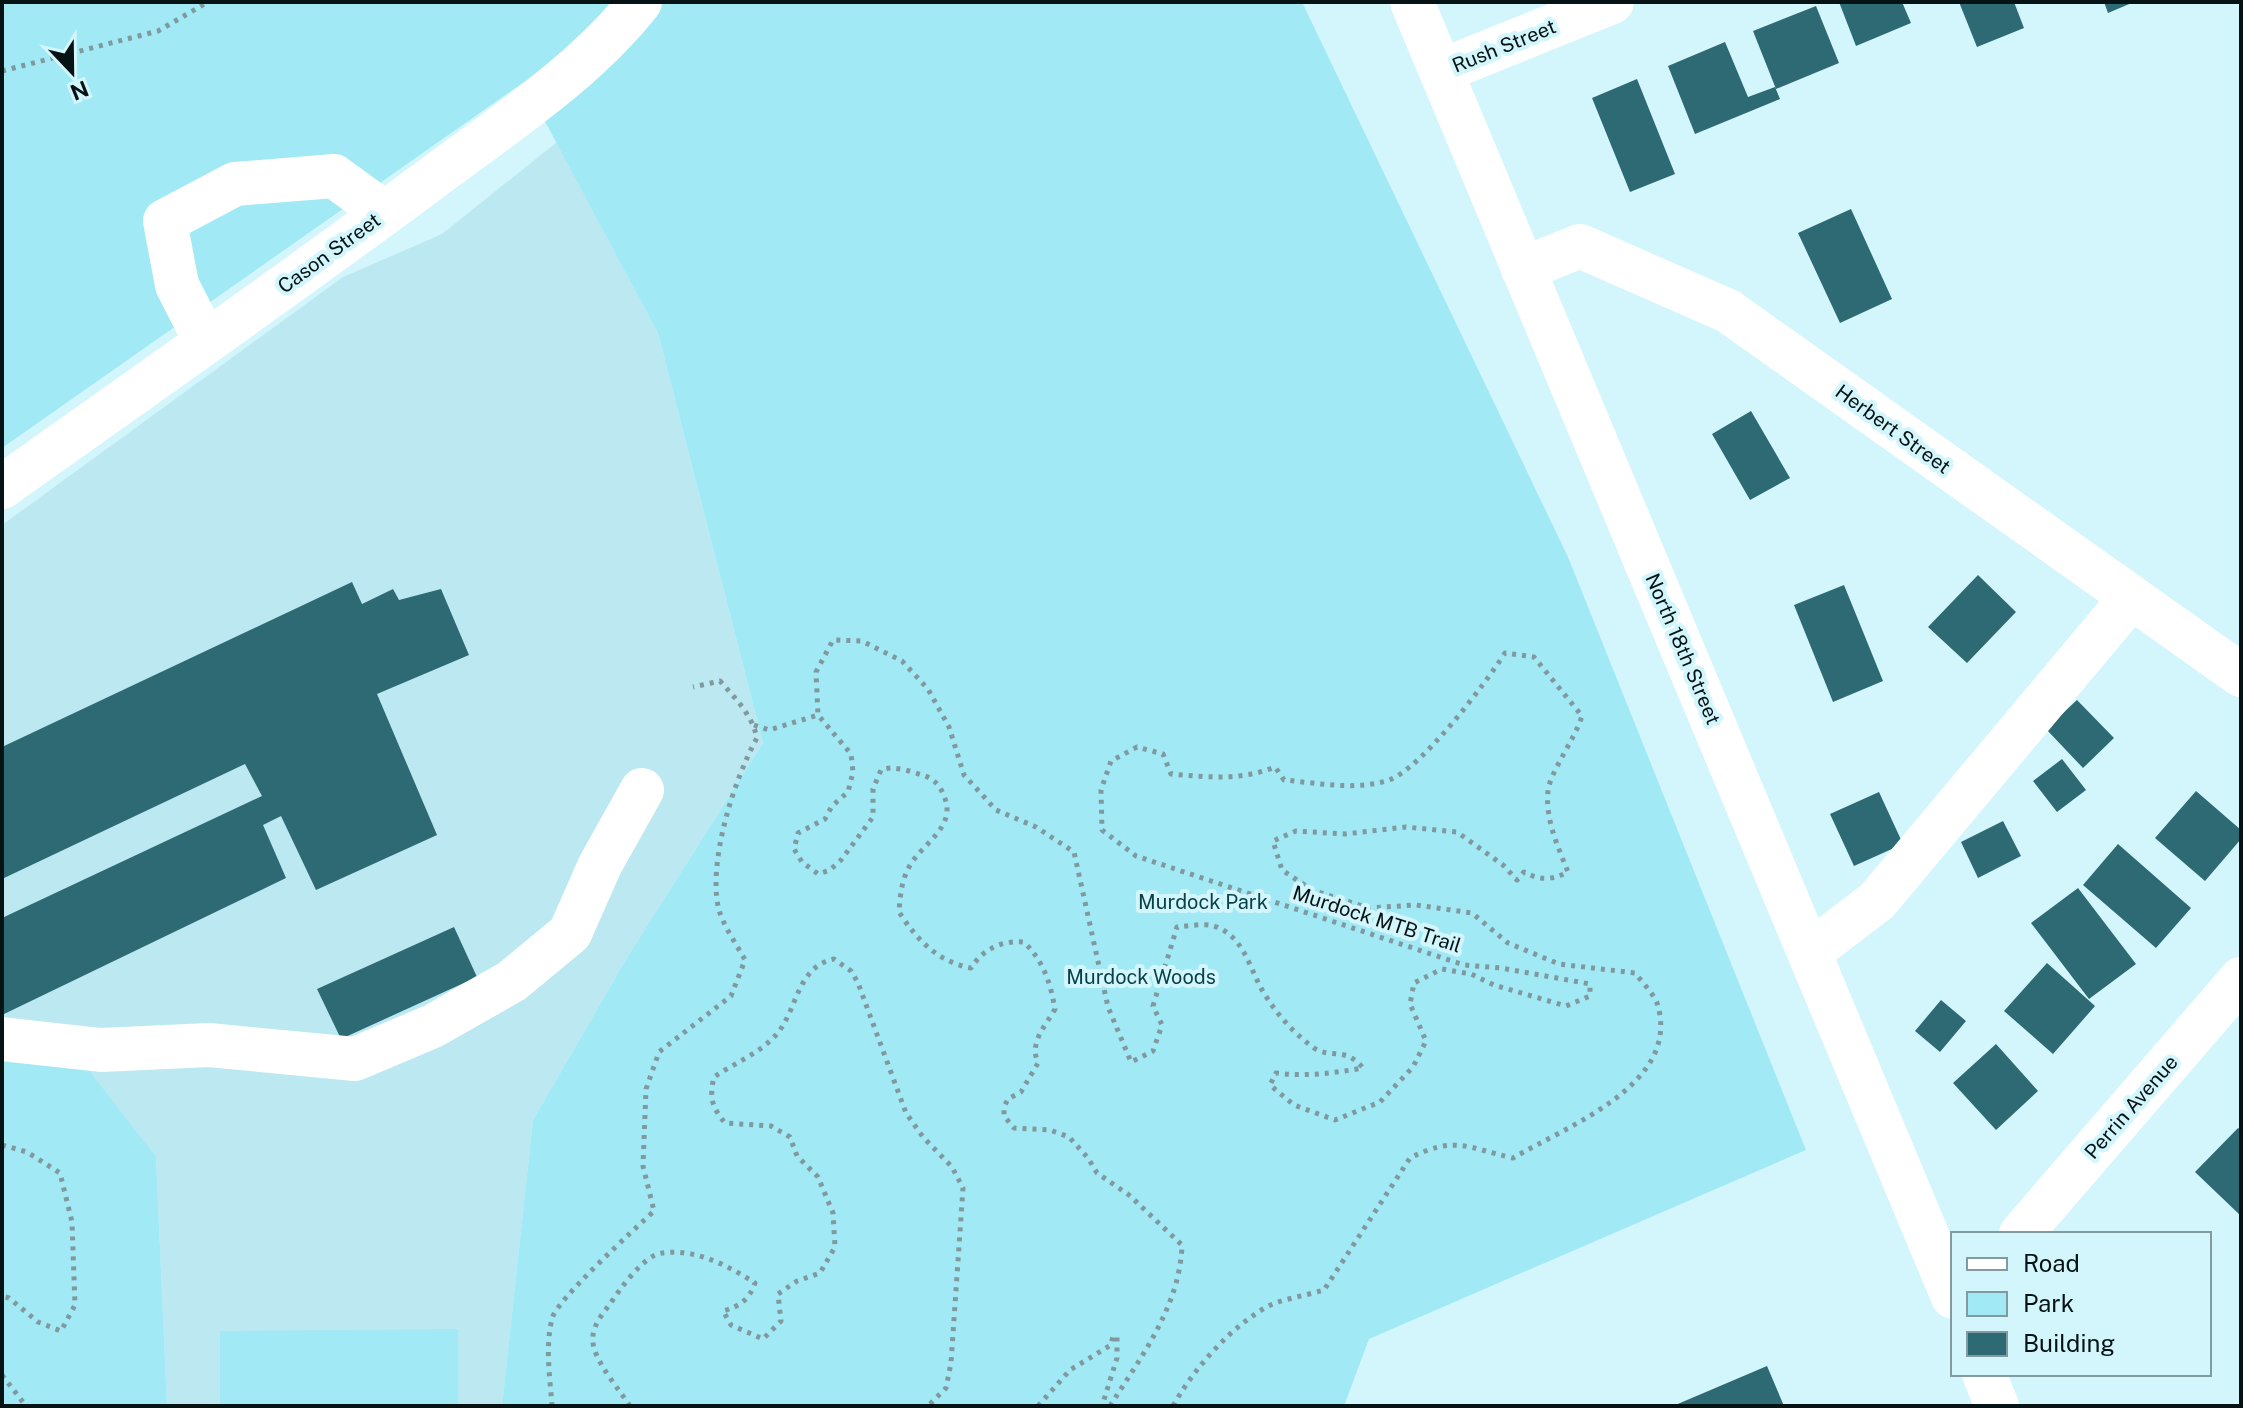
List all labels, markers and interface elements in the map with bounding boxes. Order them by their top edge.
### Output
street label: Rush Street [1449,14,1559,78]
north arrow [32,32,112,112]
text: N [67,75,92,106]
street label: Cason Street [273,208,385,298]
street label: Herbert Street [1831,379,1955,479]
street label: North 18th Street [1640,570,1726,728]
street label: Murdock MTB Trail [1290,880,1464,958]
park label: Murdock Park [1138,890,1268,914]
park label: Murdock Woods [1066,965,1216,989]
street label: Perrin Avenue [2079,1050,2183,1164]
legend [1951,1232,2211,1376]
text: Road [2023,1249,2080,1277]
text: Park [2023,1289,2074,1317]
text: Building [2023,1329,2115,1357]

